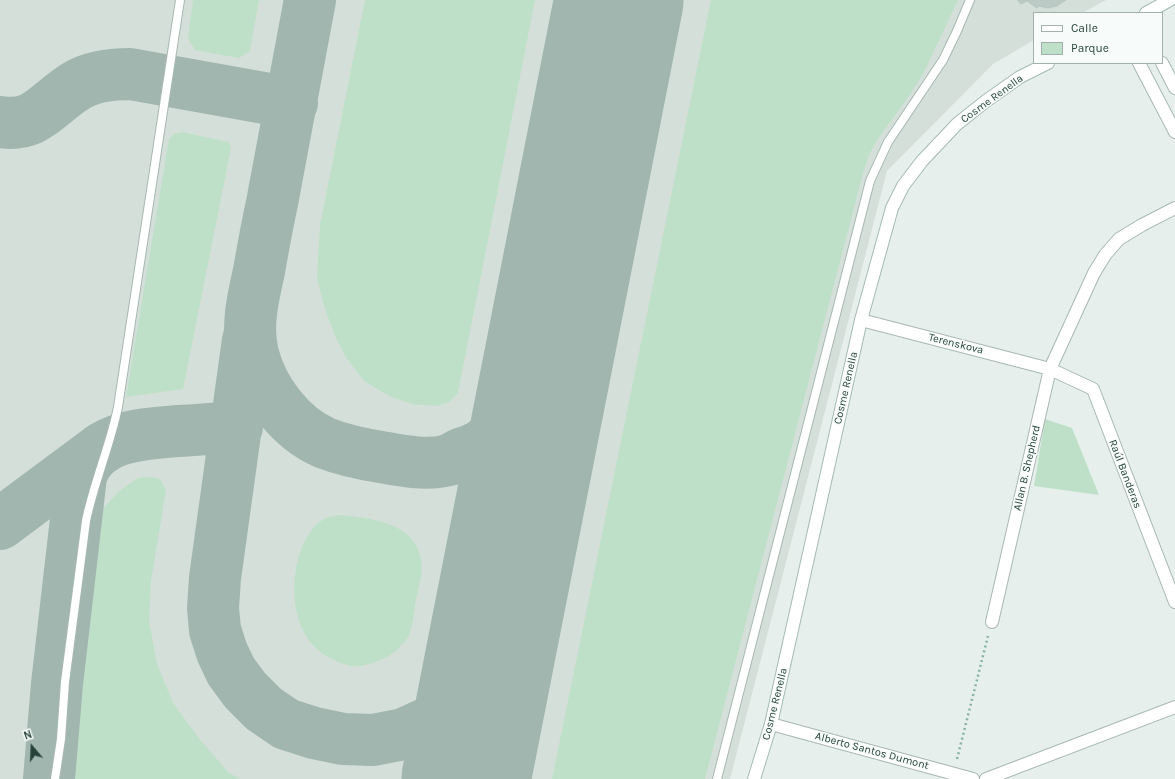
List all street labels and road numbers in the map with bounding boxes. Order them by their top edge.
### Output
street label: Cosme Renella [958,72,1026,126]
street label: Terenskova [927,331,985,357]
street label: Cosme Renella [831,350,861,426]
street label: Allan B. Shepherd [1011,424,1043,512]
street label: Raúl Banderas [1106,438,1144,510]
street label: Cosme Renella [760,667,790,741]
street label: Alberto Santos Dumont [814,729,930,773]

